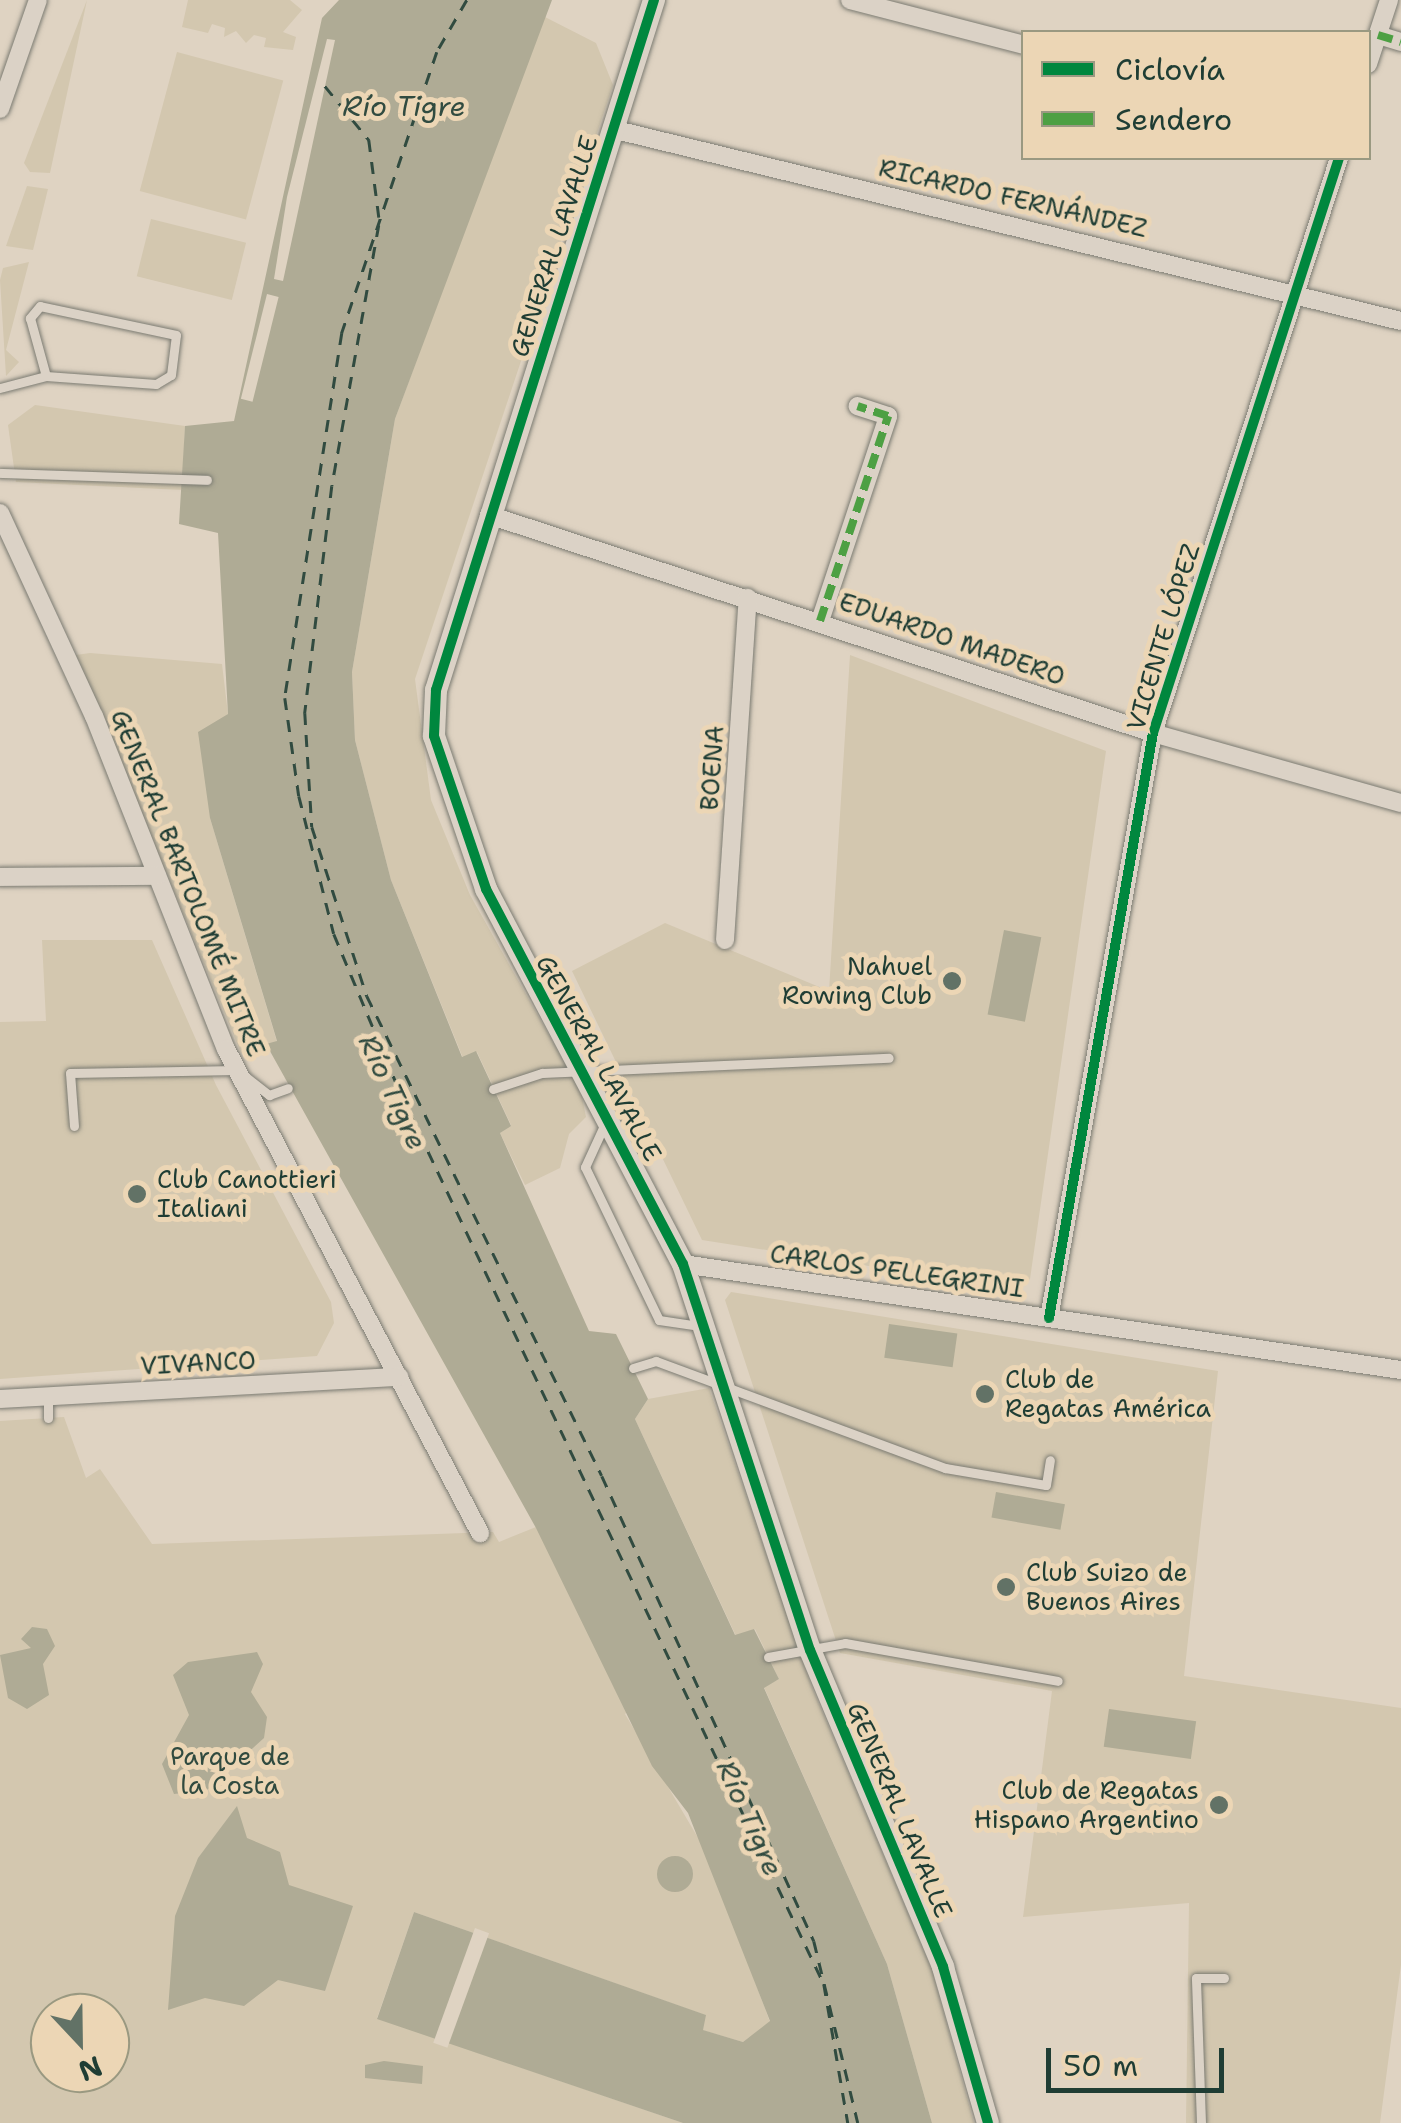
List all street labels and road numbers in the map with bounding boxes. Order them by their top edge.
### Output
street label: GENERAL LAVALLE [504,132,604,360]
street label: RICARDO FERNÁNDEZ [876,153,1150,243]
street label: VICENTE LÓPEZ [1120,540,1206,734]
street label: EDUARDO MADERO [835,586,1069,692]
street label: GENERAL BARTOLOMÉ MITRE [105,705,271,1061]
street label: BOENA [694,724,730,812]
street label: GENERAL LAVALLE [530,950,668,1166]
street label: CARLOS PELLEGRINI [768,1238,1026,1304]
street label: VIVANCO [139,1345,257,1381]
street label: GENERAL LAVALLE [841,1698,959,1922]

